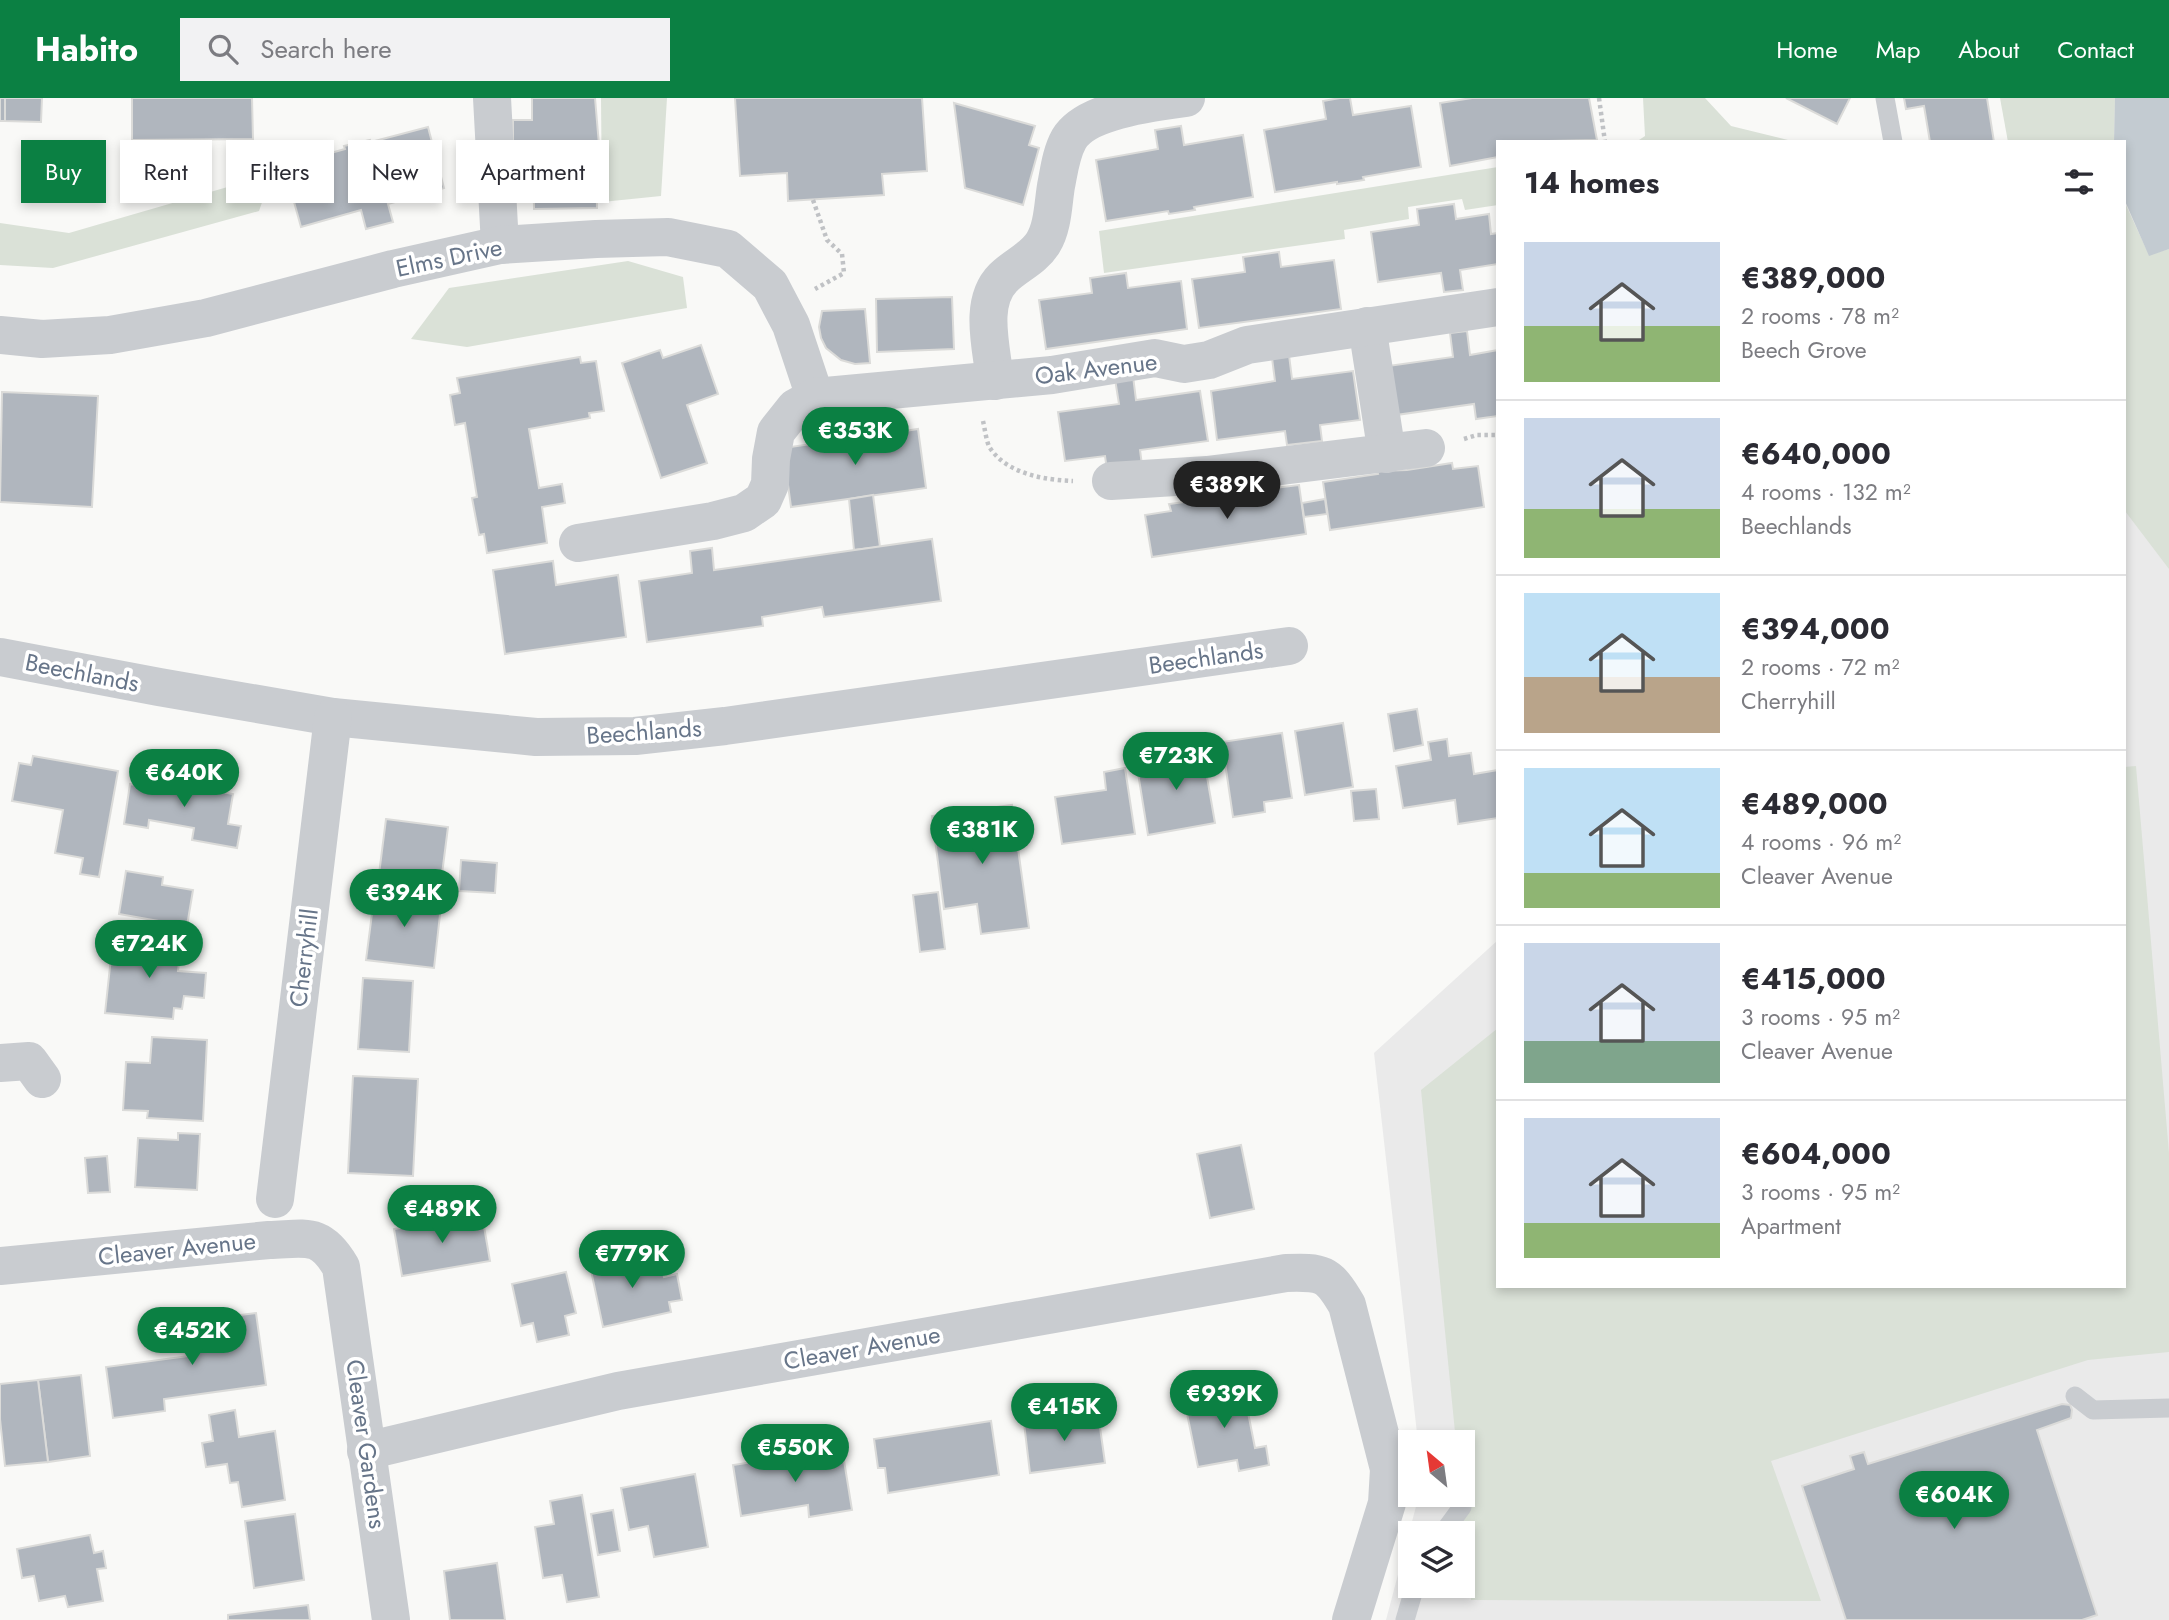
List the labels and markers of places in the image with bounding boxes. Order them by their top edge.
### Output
pin: €353K [806,408,904,467]
pin: €389K [1178,462,1276,521]
pin: €723K [1127,732,1225,792]
pin: €640K [135,750,233,809]
pin: €381K [933,806,1031,866]
pin: €394K [355,870,453,929]
pin: €724K [100,920,198,980]
pin: €489K [393,1186,491,1245]
pin: €779K [583,1230,681,1290]
pin: €452K [143,1308,241,1367]
pin: €939K [1175,1370,1273,1430]
pin: €415K [1015,1384,1113,1443]
pin: €550K [746,1424,844,1484]
pin: €604K [1905,1472,2003,1531]

